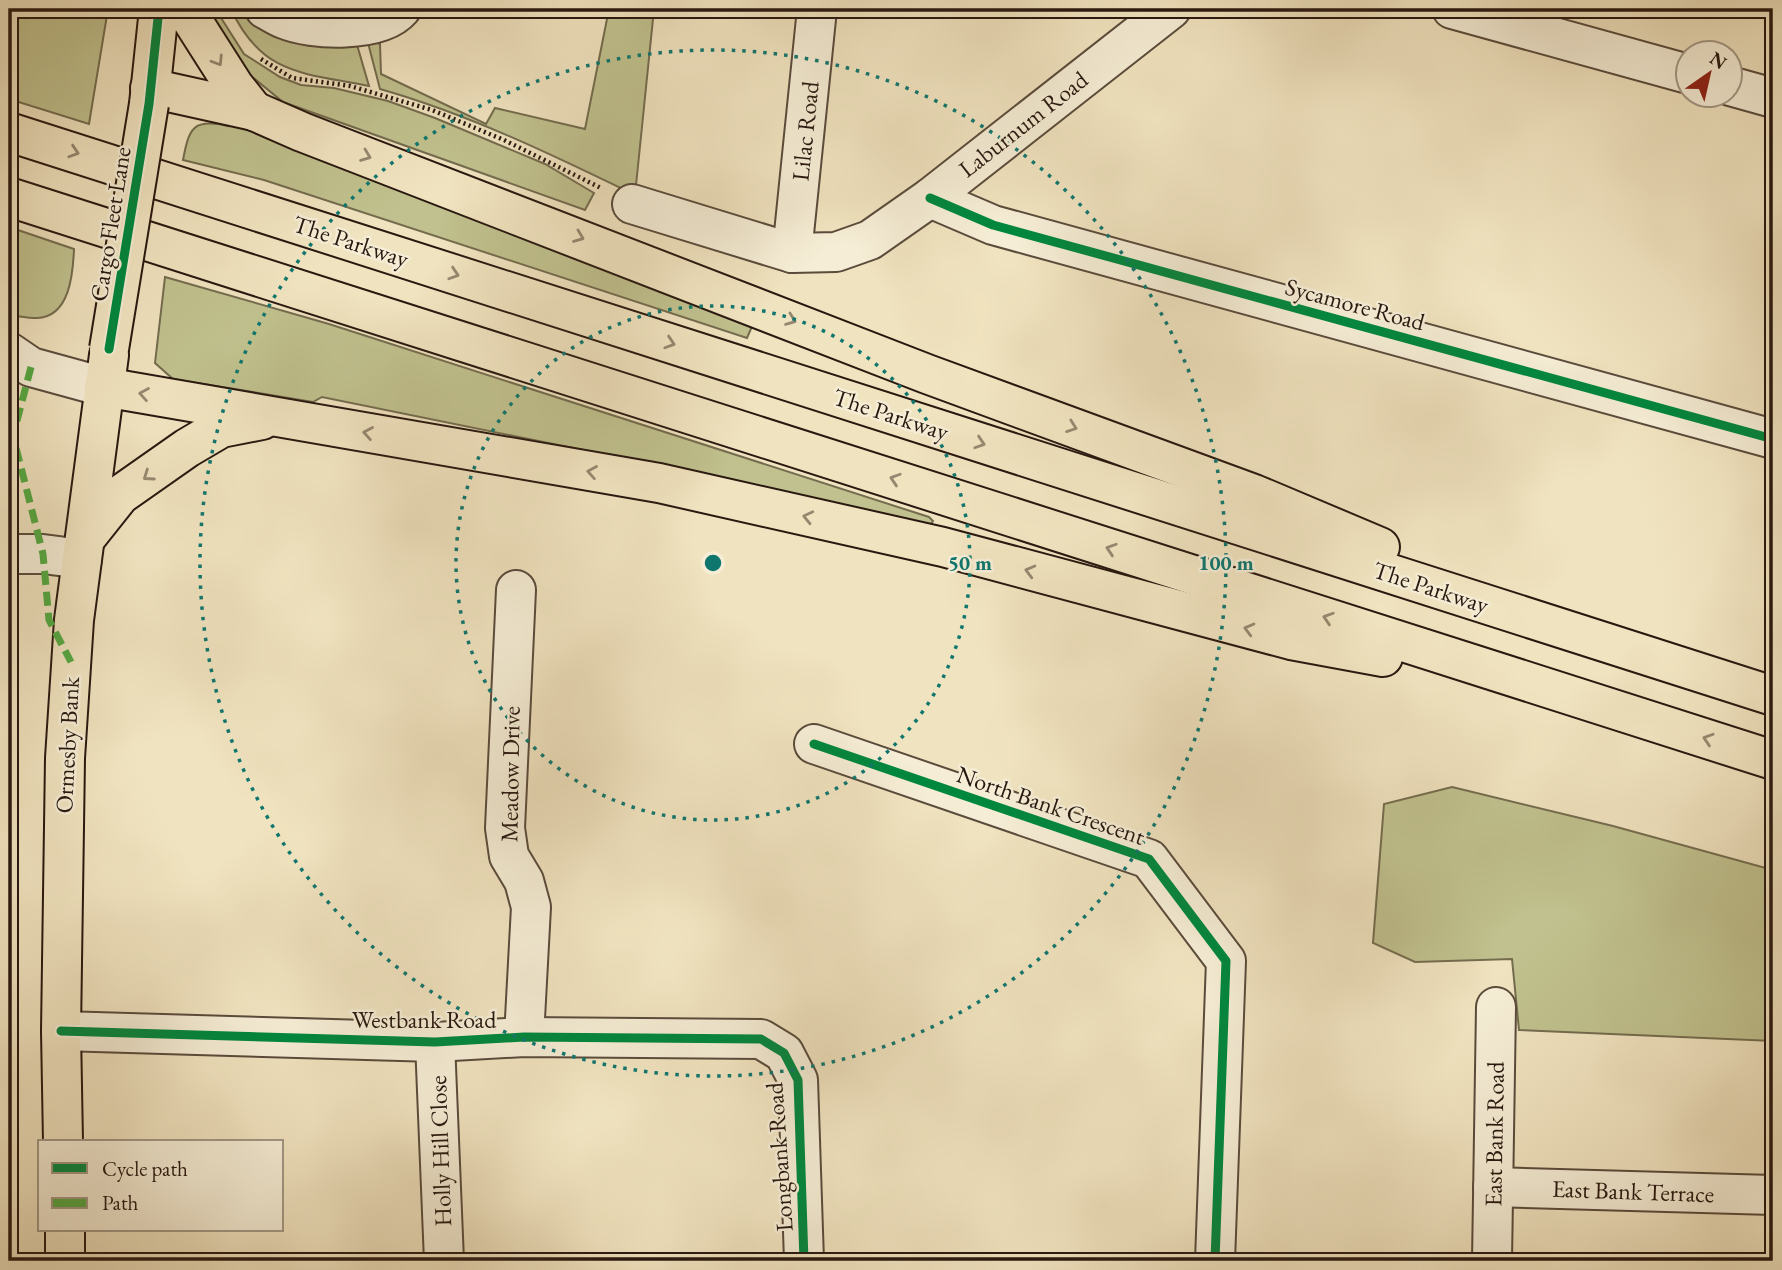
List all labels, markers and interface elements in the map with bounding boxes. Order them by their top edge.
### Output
north arrow [1674,38,1744,108]
text: N [1705,46,1732,75]
one-way arrow [210,53,223,66]
street label: Laburnum Road [952,63,1095,184]
street label: Lilac Road [784,79,826,182]
one-way arrow [67,144,79,159]
street label: Cargo Fleet Lane [82,144,138,304]
one-way arrow [360,148,372,162]
street label: The Parkway [289,208,413,274]
one-way arrow [572,229,584,243]
one-way arrow [448,265,460,280]
street label: Sycamore Road [1282,271,1429,338]
one-way arrow [784,312,796,326]
one-way arrow [664,335,676,349]
street label: The Parkway [829,381,953,447]
one-way arrow [138,387,149,402]
one-way arrow [1066,419,1078,433]
one-way arrow [362,426,373,441]
one-way arrow [974,434,986,449]
one-way arrow [586,465,598,480]
one-way arrow [143,467,156,480]
one-way arrow [889,473,901,488]
one-way arrow [802,511,814,525]
one-way arrow [1106,542,1118,557]
text: 50 m [948,549,992,576]
text: 100 m [1198,549,1254,576]
centre of rings [701,551,725,575]
street label: The Parkway [1369,554,1493,620]
one-way arrow [1024,564,1036,579]
one-way arrow [1322,612,1335,626]
one-way arrow [1243,623,1255,637]
street label: Ormesby Bank [48,675,86,814]
street label: Meadow Drive [493,706,527,842]
one-way arrow [1703,733,1715,747]
street label: North Bank Crescent [953,758,1150,852]
street label: Westbank Road [352,1004,497,1035]
street label: East Bank Road [1477,1060,1511,1207]
street label: Holly Hill Close [422,1075,458,1227]
street label: Longbank Road [758,1081,800,1233]
legend [38,1140,284,1232]
text: Cycle path [102,1155,188,1182]
street label: East Bank Terrace [1551,1173,1715,1209]
text: Path [102,1189,139,1216]

